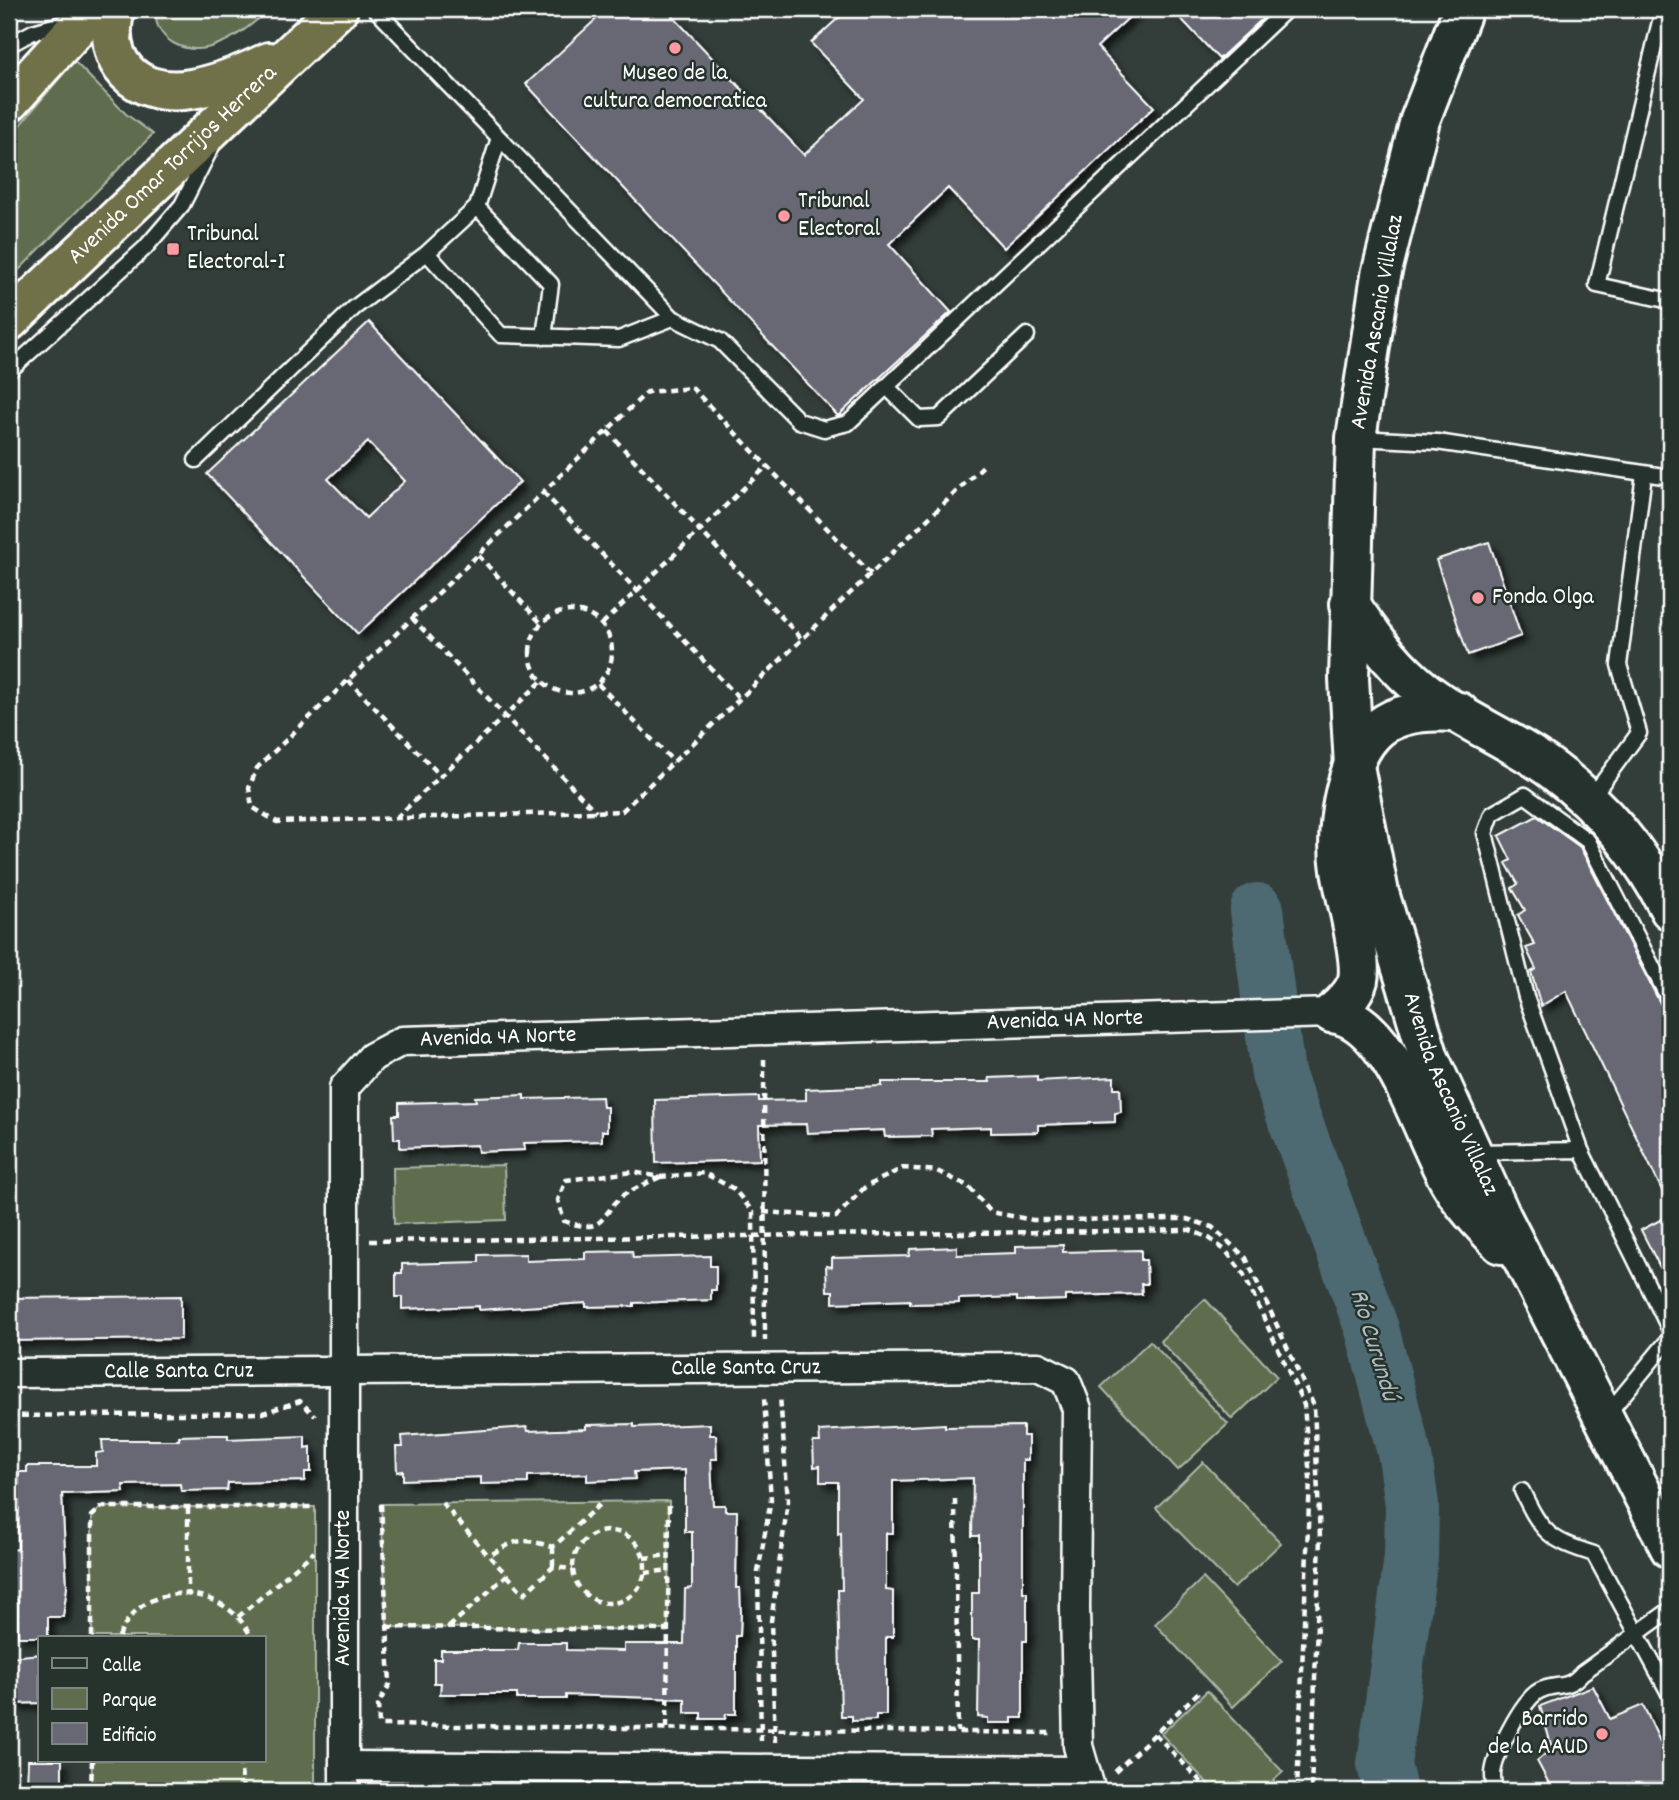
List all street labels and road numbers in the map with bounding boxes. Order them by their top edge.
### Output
street label: Avenida Omar Torrijos Herrera [61,57,286,273]
street label: Avenida Ascanio Villalaz [1342,212,1414,432]
street label: Avenida Ascanio Villalaz [1393,988,1507,1202]
street label: Avenida 4A Norte [986,1002,1144,1040]
street label: Avenida 4A Norte [419,1019,577,1057]
street label: Calle Santa Cruz [671,1351,821,1386]
street label: Calle Santa Cruz [104,1355,254,1389]
street label: Avenida 4A Norte [327,1510,361,1666]

